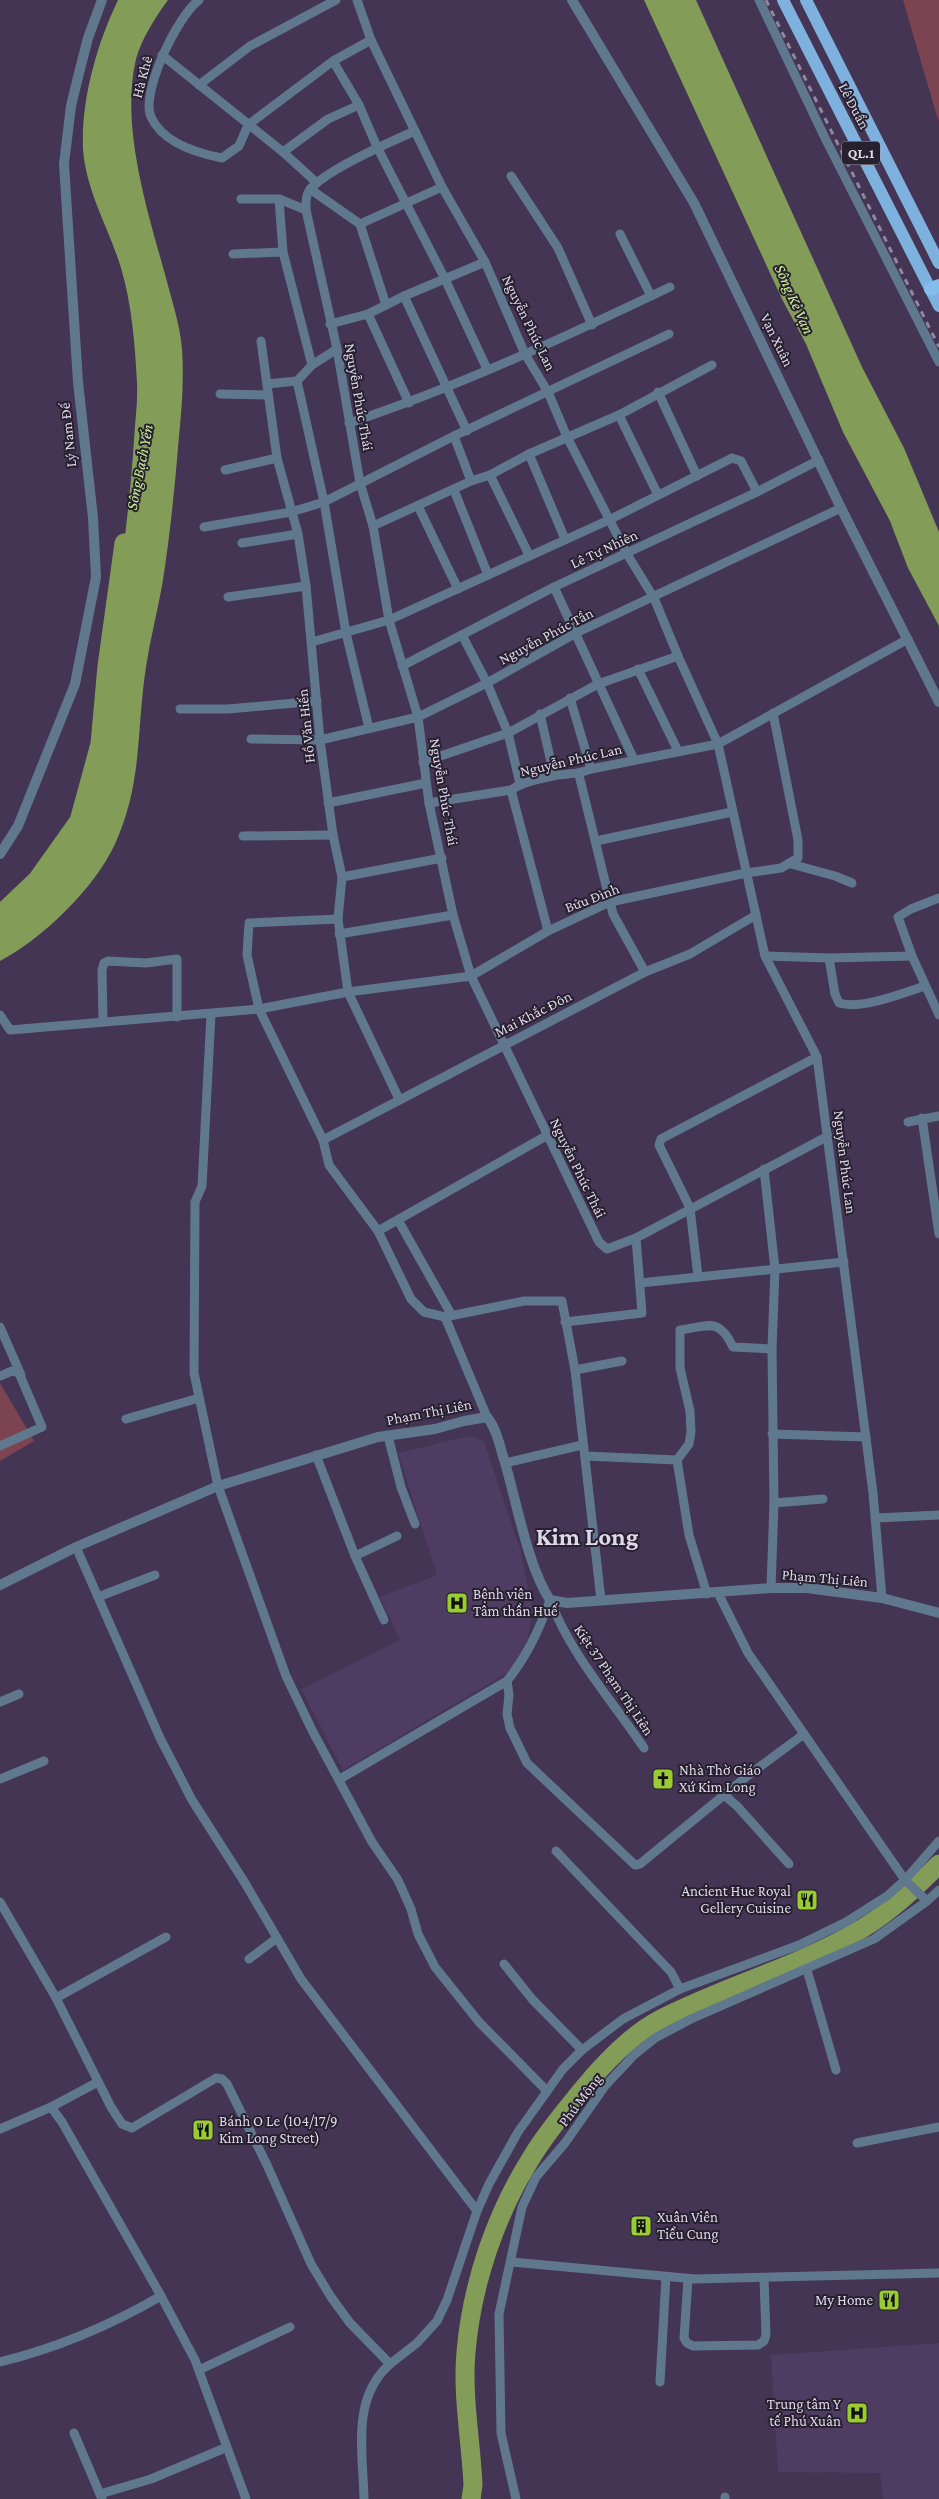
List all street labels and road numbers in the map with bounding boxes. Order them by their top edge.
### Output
street label: Hà Khê [129,54,155,100]
street label: Lê Duẩn [835,80,873,132]
road number: QL.1 [842,142,880,164]
street label: Nguyễn Phúc Lan [498,273,559,374]
street label: Vạn Xuân [756,311,797,370]
street label: Nguyễn Phúc Thái [341,342,376,452]
street label: Lý Nam Đế [56,401,80,468]
street label: Lê Tự Nhiên [568,526,641,572]
street label: Nguyễn Phúc Tần [496,604,596,668]
street label: Hồ Văn Hiến [293,688,318,764]
street label: Nguyễn Phúc Thái [426,737,461,847]
street label: Nguyễn Phúc Lan [518,740,624,780]
street label: Bửu Đình [563,880,621,916]
street label: Mai Khắc Đôn [492,988,574,1040]
street label: Nguyễn Phúc Lan [830,1109,859,1215]
street label: Nguyễn Phúc Thái [546,1116,609,1221]
street label: Phạm Thị Liên [385,1396,473,1429]
street label: Phạm Thị Liên [781,1566,869,1591]
street label: Kiệt 37 Phạm Thị Liên [570,1622,657,1739]
street label: Phú Mộng [555,2071,606,2130]

